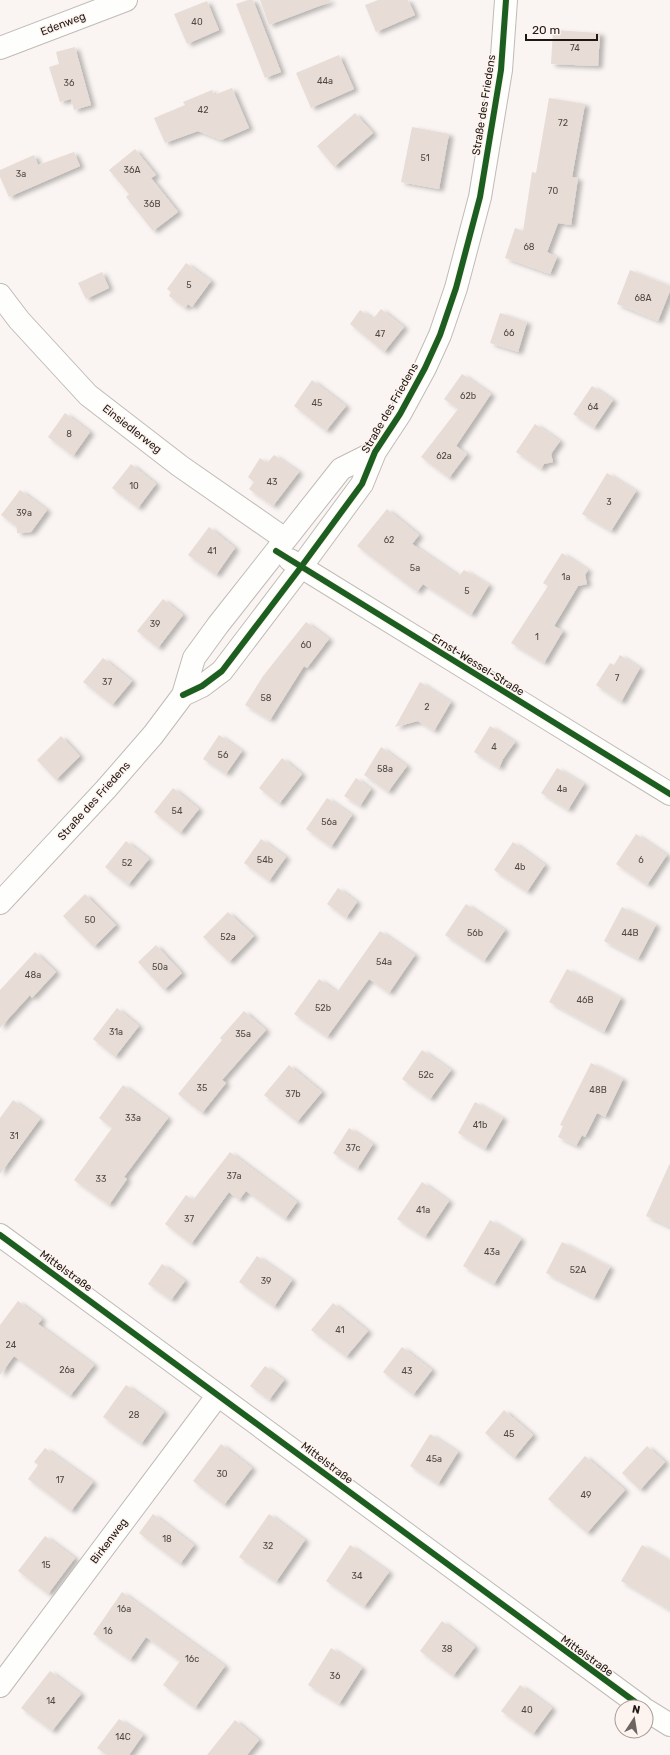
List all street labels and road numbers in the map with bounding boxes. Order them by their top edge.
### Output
street label: Edenweg [39,9,87,39]
street label: Straße des Friedens [470,53,498,156]
street label: Straße des Friedens [359,360,421,455]
street label: Einsiedlerweg [100,402,164,456]
street label: Ernst-Wessel-Straße [429,631,527,699]
street label: Straße des Friedens [55,758,133,843]
street label: Mittelstraße [37,1248,95,1294]
street label: Mittelstraße [299,1439,355,1487]
street label: Birkenweg [88,1516,130,1566]
street label: Mittelstraße [558,1633,616,1679]

